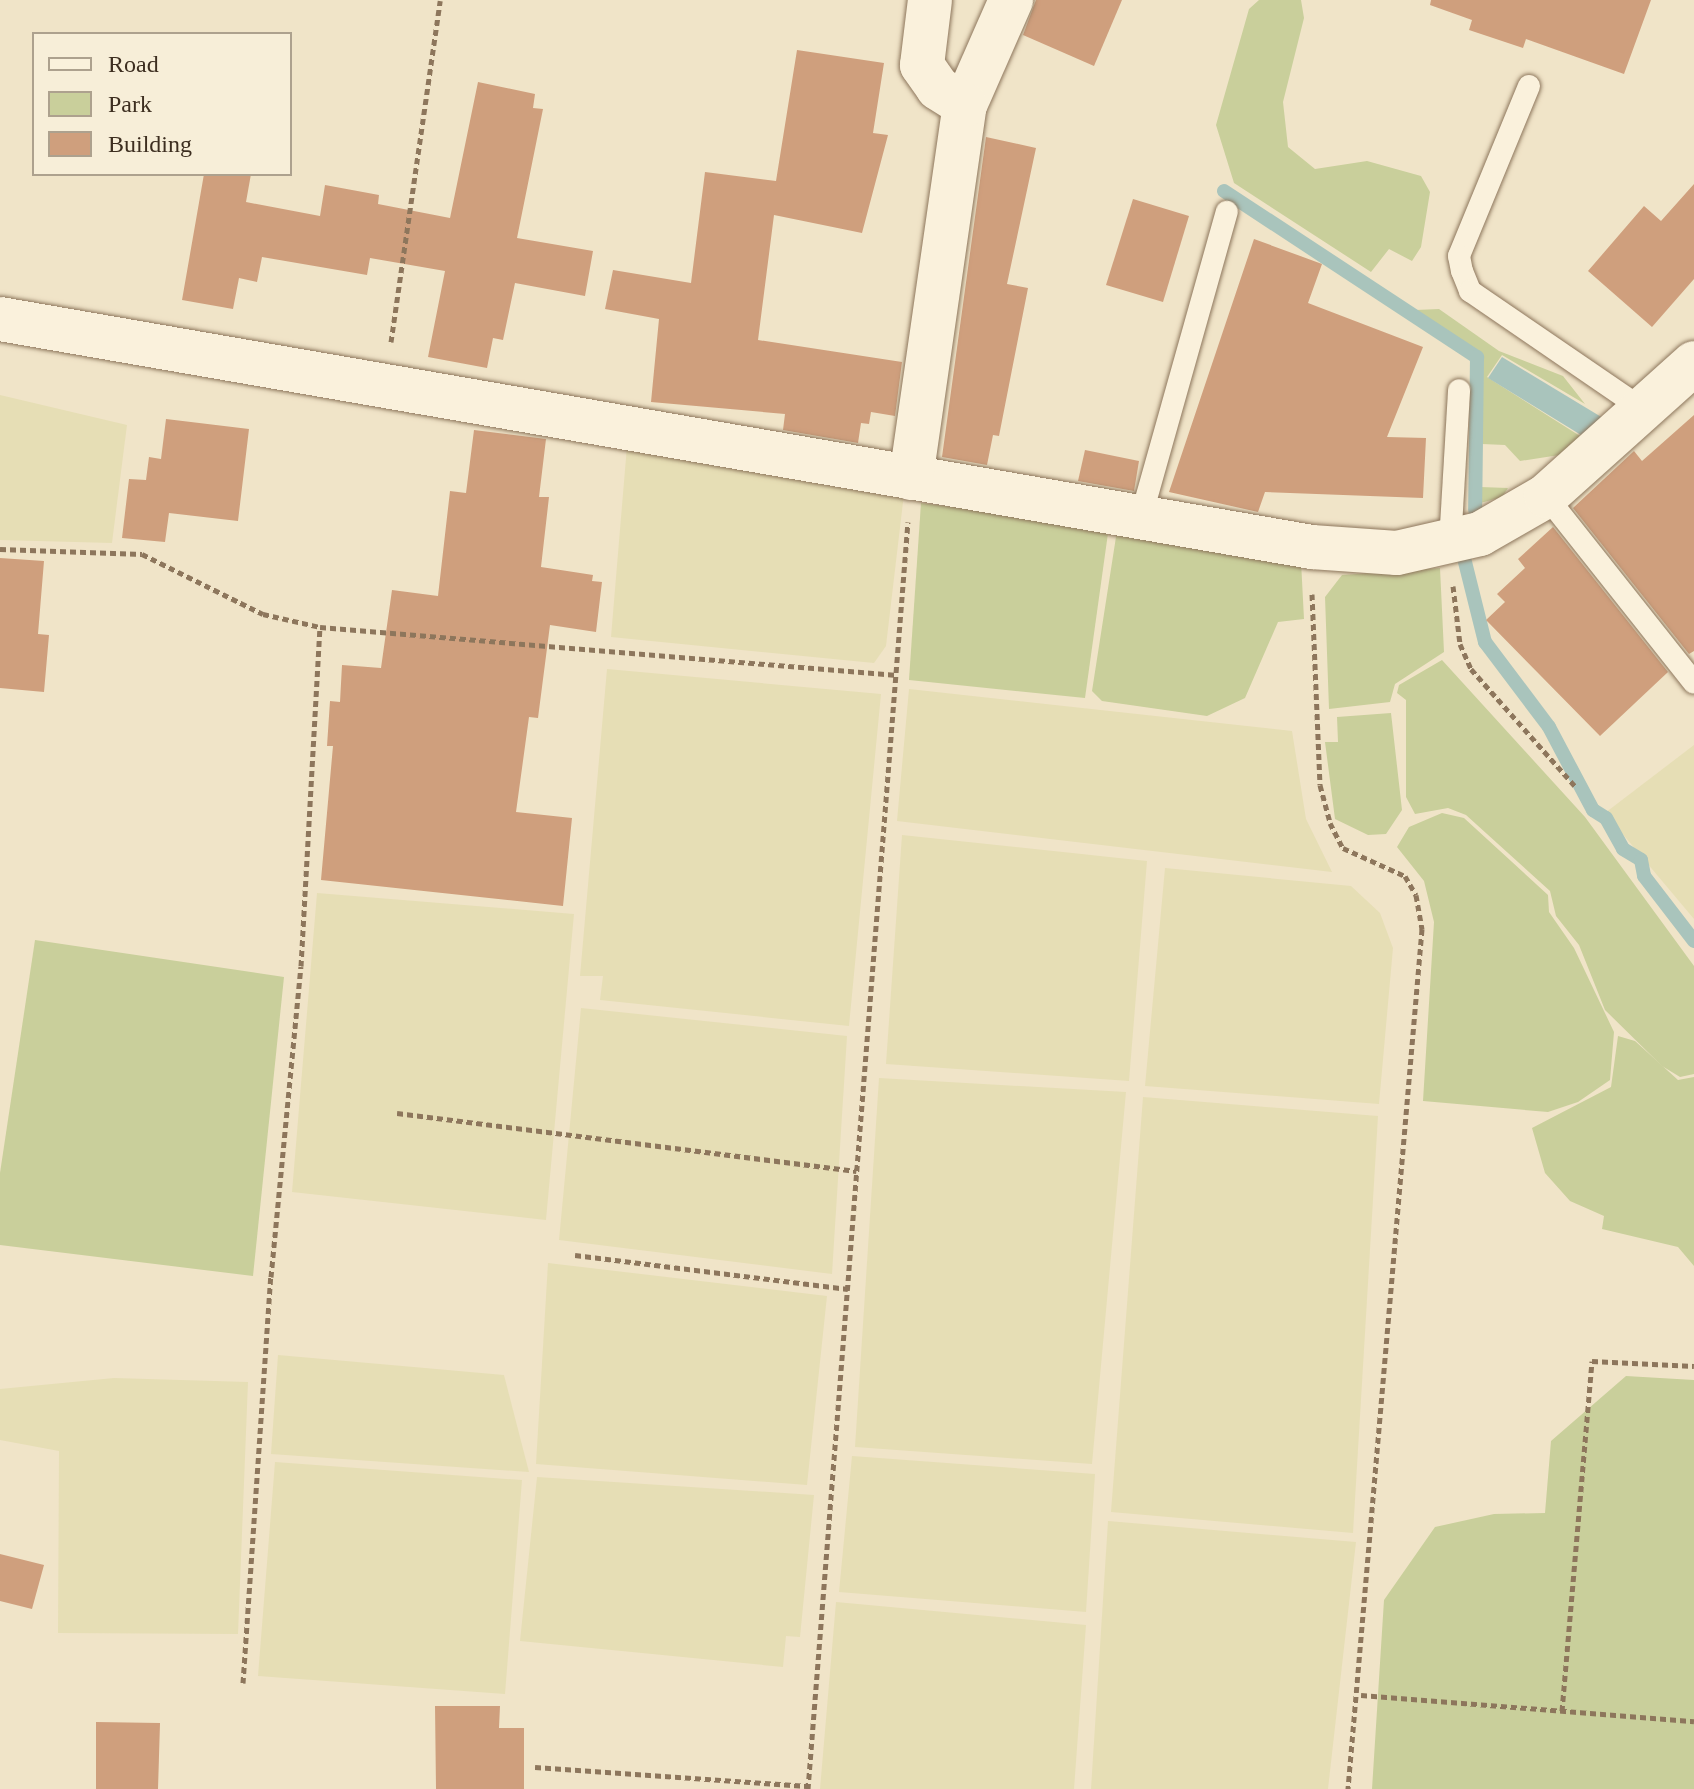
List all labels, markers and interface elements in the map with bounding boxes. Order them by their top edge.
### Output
legend [32,32,292,176]
text: Road [108,51,159,77]
text: Park [108,91,152,117]
text: Building [108,131,192,157]

